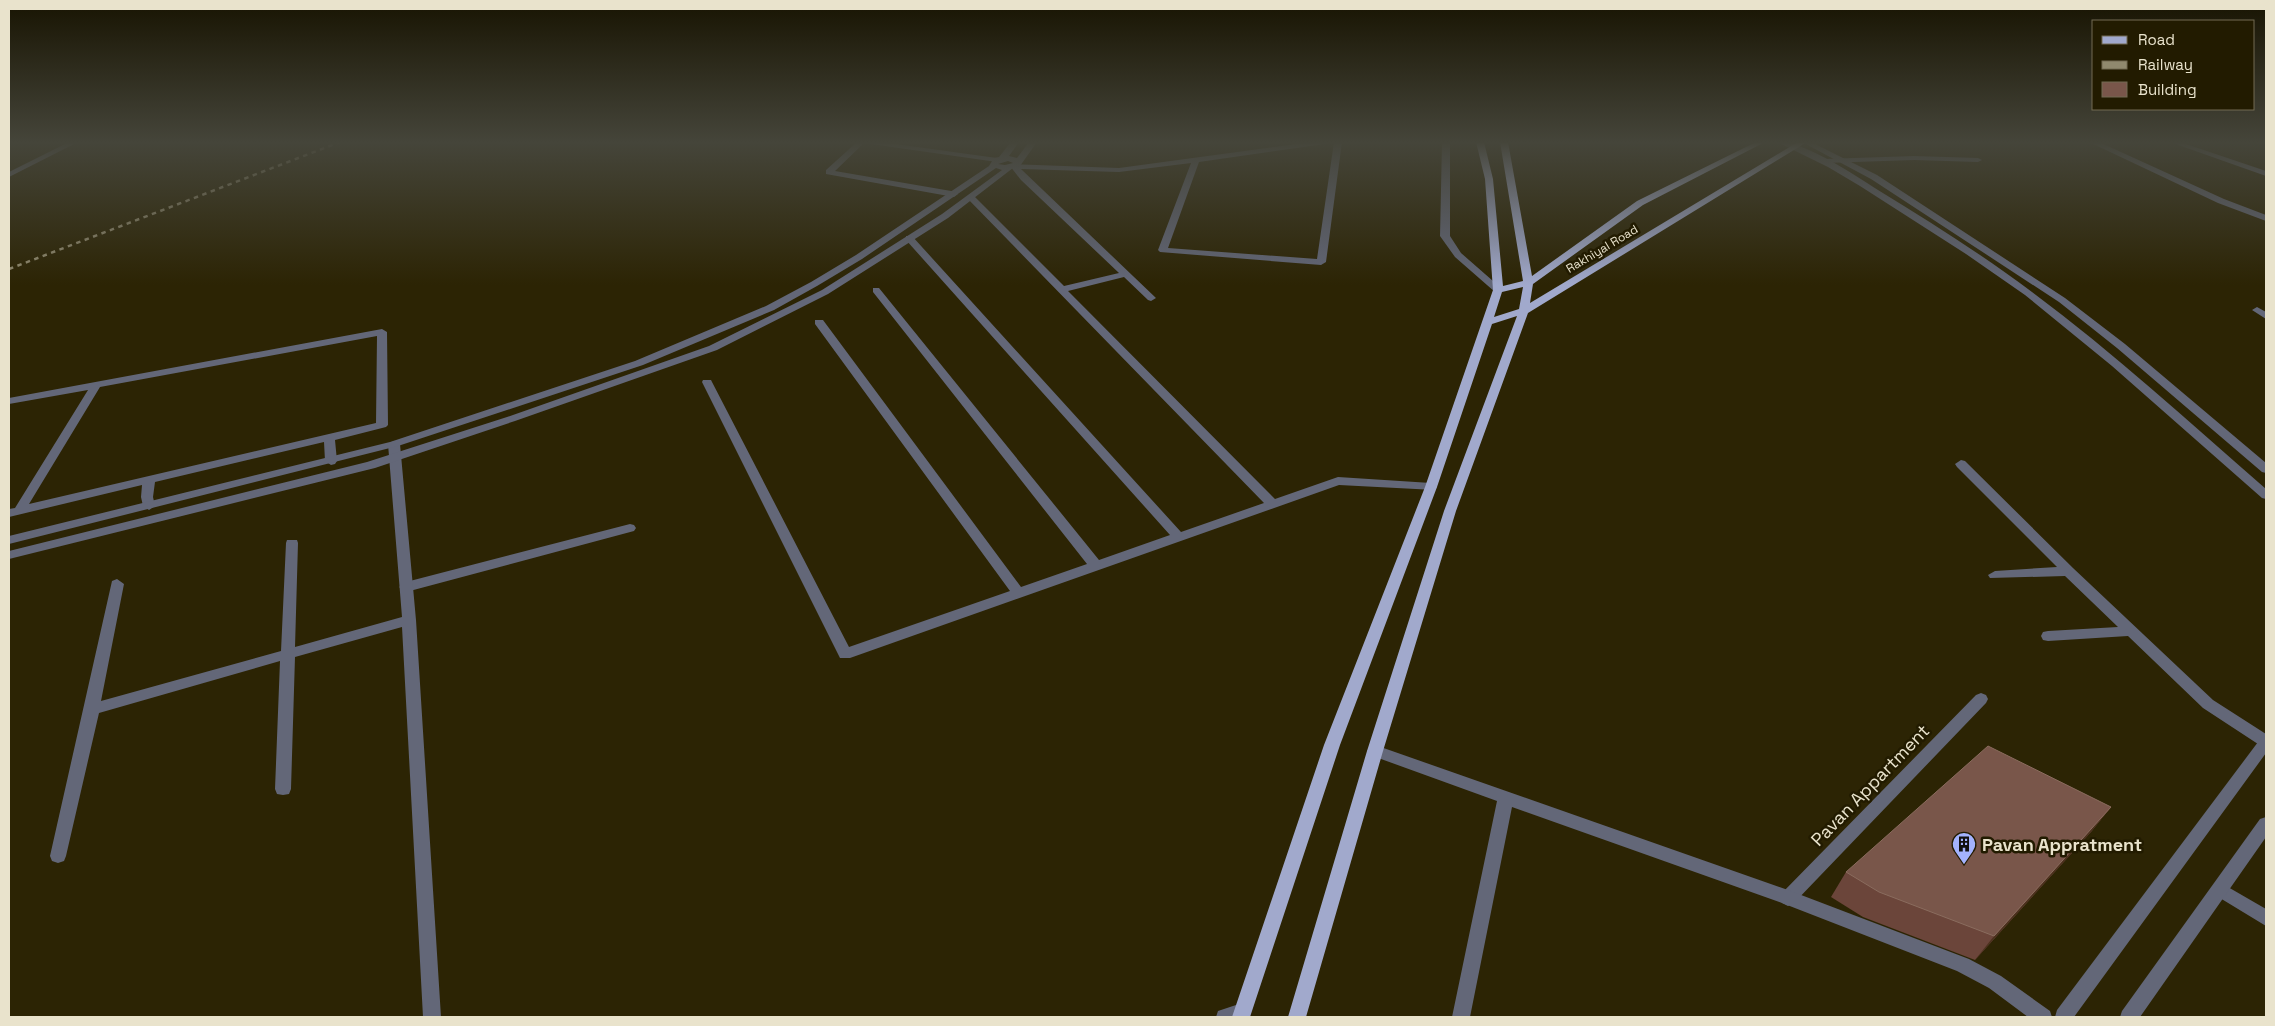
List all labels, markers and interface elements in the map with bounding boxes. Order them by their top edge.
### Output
legend [2092,20,2255,110]
text: Road [2138,30,2175,49]
text: Railway [2138,55,2193,74]
text: Building [2138,80,2197,99]
street label: Rakhiyal Road [1563,221,1641,277]
street label: Pavan Appartment [1806,719,1934,851]
building icon: Pavan Appratment [1951,831,1977,865]
place label: Pavan Appratment [1982,833,2142,856]

